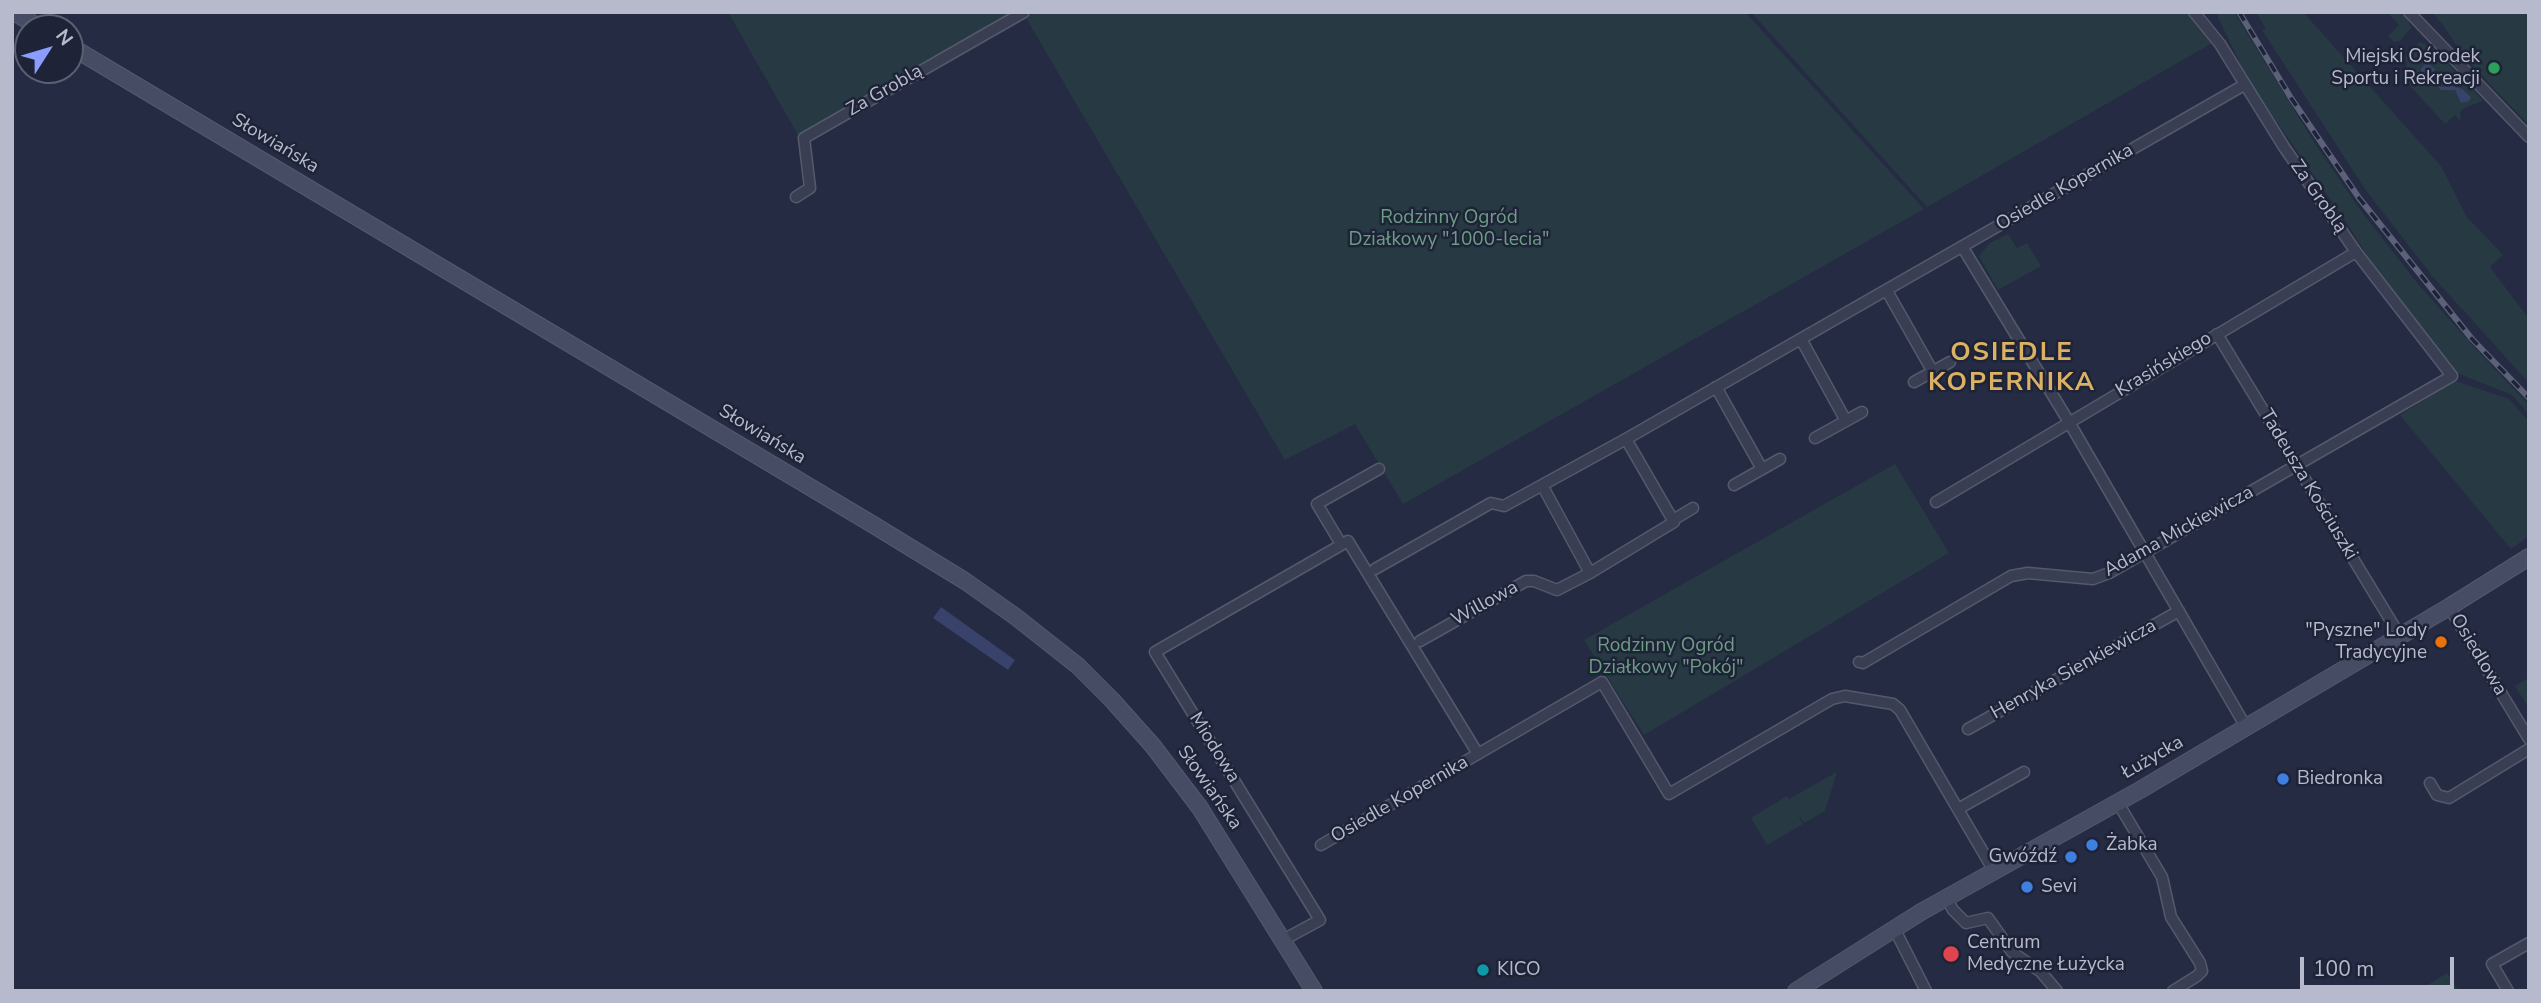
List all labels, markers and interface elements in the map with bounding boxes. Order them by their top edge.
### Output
north arrow [14,14,84,84]
text: N [50,24,79,51]
place label: Miejski Ośrodek Sportu i Rekreacji [2331,46,2480,90]
street label: Za Groblą [843,60,927,122]
marker: Miejski Ośrodek Sportu i Rekreacji [2486,60,2502,76]
street label: Słowiańska [227,109,323,179]
street label: Osiedle Kopernika [1992,139,2138,237]
street label: Za Groblą [2285,156,2351,238]
park label: Rodzinny Ogród Działkowy "1000-lecia" [1348,207,1550,251]
street label: Krasińskiego [2112,327,2216,403]
district label: OSIEDLE KOPERNIKA [1929,338,2095,400]
street label: Słowiańska [714,400,810,470]
street label: Tadeusza Kościuszki [2254,406,2362,564]
street label: Adama Mickiewicza [2100,481,2258,583]
street label: Willowa [1448,576,1522,632]
street label: Osiedlowa [2445,610,2511,700]
street label: Henryka Sienkiewicza [1987,615,2161,725]
place label: "Pyszne" Lody Tradycyjne [2305,620,2427,664]
marker: "Pyszne" Lody Tradycyjne [2433,634,2449,650]
park label: Rodzinny Ogród Działkowy "Pokój" [1589,635,1743,679]
street label: Miodowa [1184,709,1244,787]
street label: Łużycka [2118,731,2188,785]
street label: Słowiańska [1172,742,1246,834]
street label: Osiedle Kopernika [1327,751,1473,849]
place label: Biedronka [2297,768,2383,790]
marker: Biedronka [2275,771,2291,787]
place label: Żabka [2106,834,2158,856]
marker: Żabka [2084,837,2100,853]
place label: Gwóźdź [1988,846,2057,868]
marker: Gwóźdź [2063,849,2079,865]
place label: Sevi [2041,876,2077,898]
marker: Sevi [2019,879,2035,895]
place label: Centrum Medyczne Łużycka [1967,932,2125,976]
marker: Centrum Medyczne Łużycka [1941,944,1961,964]
scale bar [2303,944,2457,988]
text: 100 m [2313,955,2374,983]
place label: KICO [1497,959,1541,981]
marker: KICO [1475,962,1491,978]

